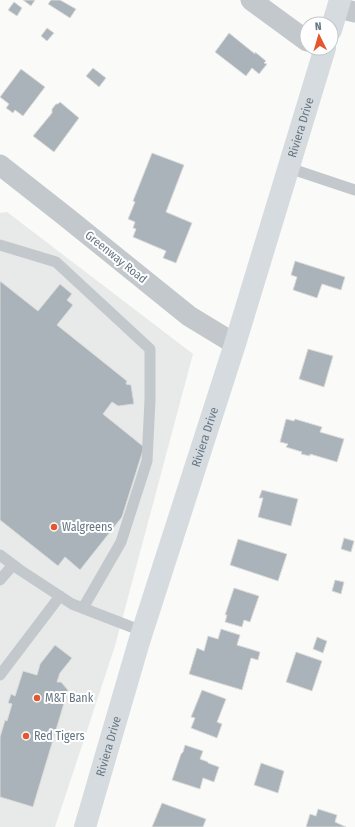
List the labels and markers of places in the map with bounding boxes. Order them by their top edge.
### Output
place label: Walgreens [62,520,112,534]
marker: Walgreens [49,522,59,532]
place label: M&T Bank [45,691,94,705]
marker: M&T Bank [32,693,42,703]
place label: Red Tigers [34,729,85,743]
marker: Red Tigers [21,731,31,741]

